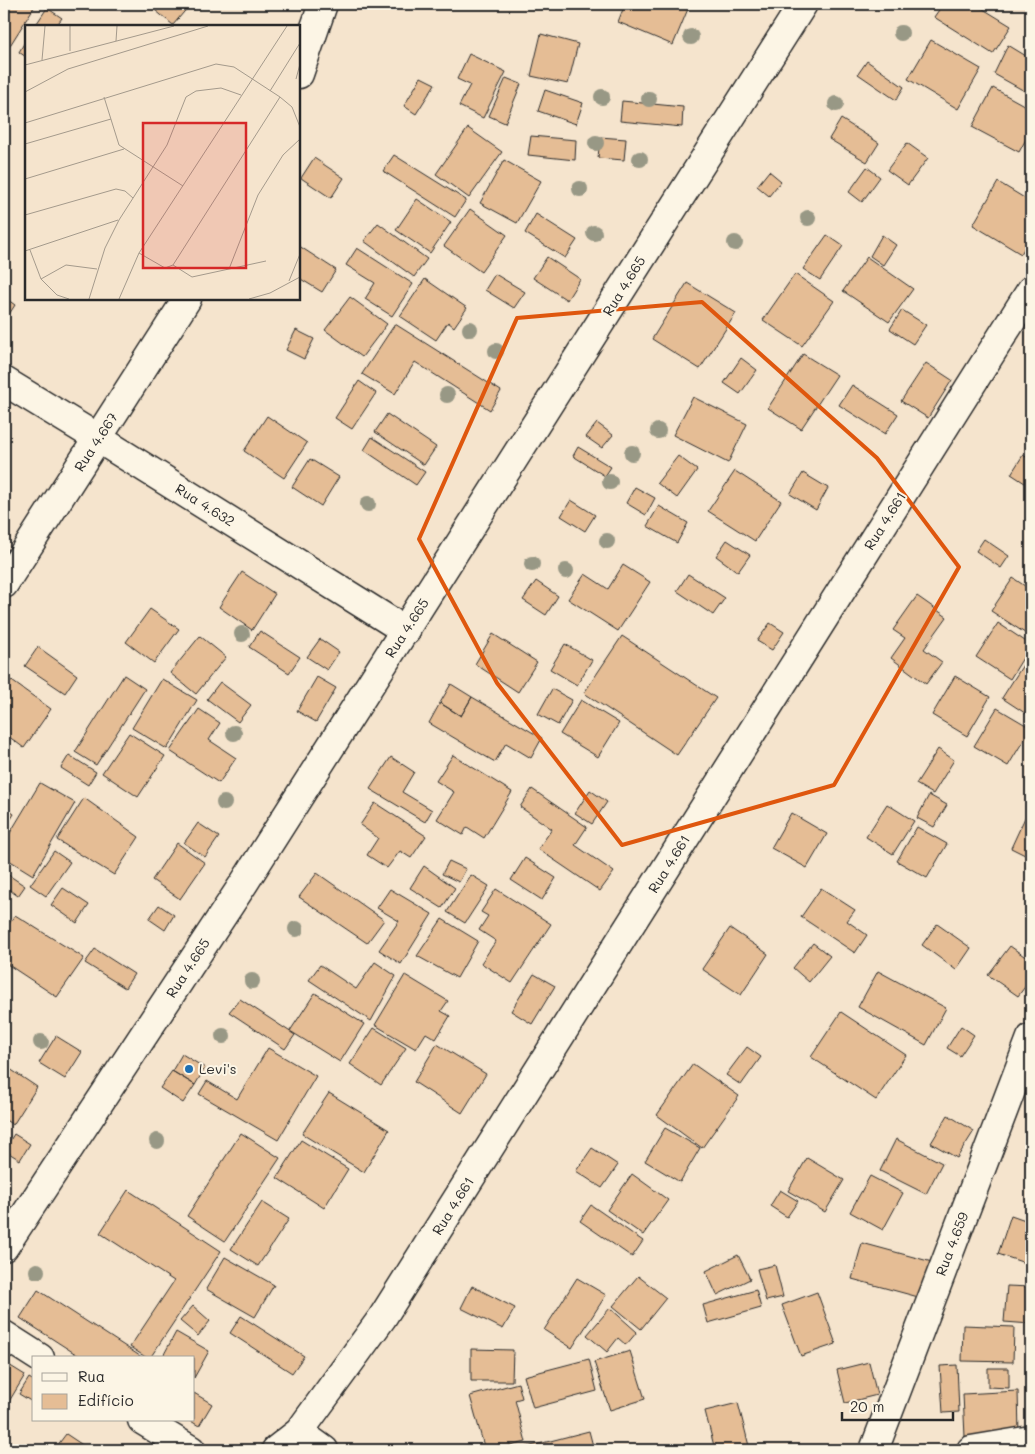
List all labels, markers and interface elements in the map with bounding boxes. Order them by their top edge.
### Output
inset map [25,25,300,300]
street label: Rua 4.665 [598,252,649,319]
street label: Rua 4.667 [69,408,122,475]
street label: Rua 4.632 [172,479,239,530]
street label: Rua 4.661 [859,488,910,553]
street label: Rua 4.665 [380,594,433,661]
street label: Rua 4.661 [643,831,694,896]
street label: Rua 4.665 [161,934,214,1001]
place label: Levi's [199,1059,237,1078]
marker: Levi's [183,1063,195,1075]
street label: Rua 4.661 [427,1173,478,1238]
street label: Rua 4.659 [931,1209,972,1279]
legend [32,1356,195,1422]
text: Rua [78,1366,105,1386]
scale bar [842,1389,954,1421]
text: Edifício [78,1390,134,1410]
text: 20 m [850,1396,884,1416]

